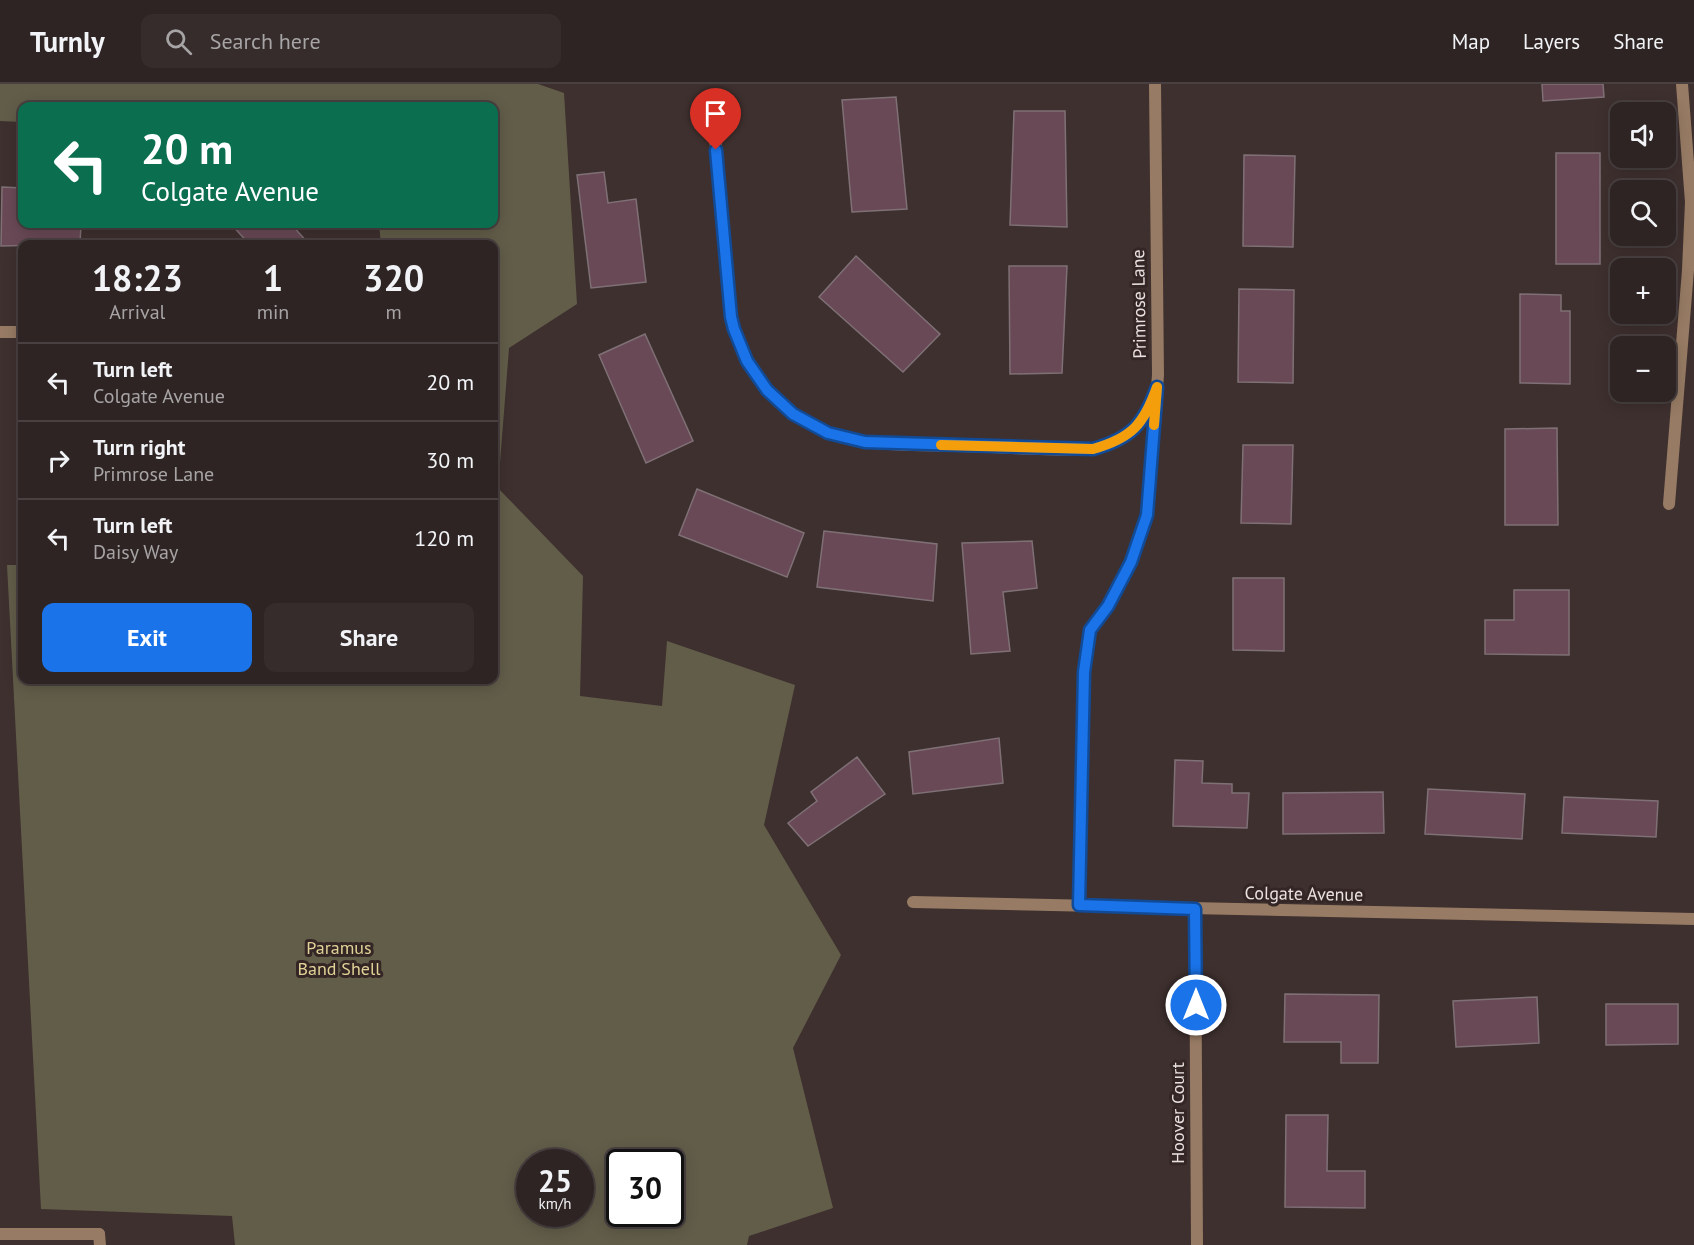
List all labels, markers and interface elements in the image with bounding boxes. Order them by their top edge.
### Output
search box [141,14,561,68]
text: Turnly [30,23,105,60]
icon: search [162,25,195,58]
text: Search here [210,27,321,55]
text: Map [1452,28,1490,55]
text: Layers [1523,28,1580,55]
text: Share [1613,28,1664,55]
pin [690,88,741,150]
icon: arrive [699,97,732,130]
map controls [1610,102,1676,402]
button: sound [1610,102,1676,168]
text: 20 m [141,121,233,176]
icon: left [42,126,120,204]
text: Colgate Avenue [141,174,319,208]
button: search [1610,180,1676,246]
street label: Primrose Lane [1126,249,1151,359]
text: 18:23 [92,254,183,301]
text: 1 [263,254,283,301]
text: 320 [363,254,424,301]
button: + [1610,258,1676,324]
text: Arrival [109,299,165,325]
text: min [257,299,289,325]
text: m [386,299,402,325]
button: − [1610,336,1676,402]
text: Turn left [93,355,173,383]
icon: left [42,366,75,399]
text: 20 m [426,368,474,396]
text: Colgate Avenue [93,383,225,409]
text: Turn right [93,433,185,461]
icon: right [42,444,75,477]
text: 30 m [426,446,474,474]
text: Primrose Lane [93,461,214,487]
text: Turn left [93,511,173,539]
icon: left [42,522,75,555]
text: 120 m [414,524,474,552]
text: Daisy Way [93,539,178,565]
button: Exit [42,603,252,672]
button: Share [264,603,474,672]
street label: Colgate Avenue [1244,881,1364,906]
park label: Paramus Band Shell [298,936,381,980]
position arrow [1164,973,1228,1037]
street label: Hoover Court [1166,1062,1189,1164]
speed limit sign: 30 [606,1149,684,1227]
text: 25 [538,1161,572,1200]
text: km/h [539,1194,571,1213]

